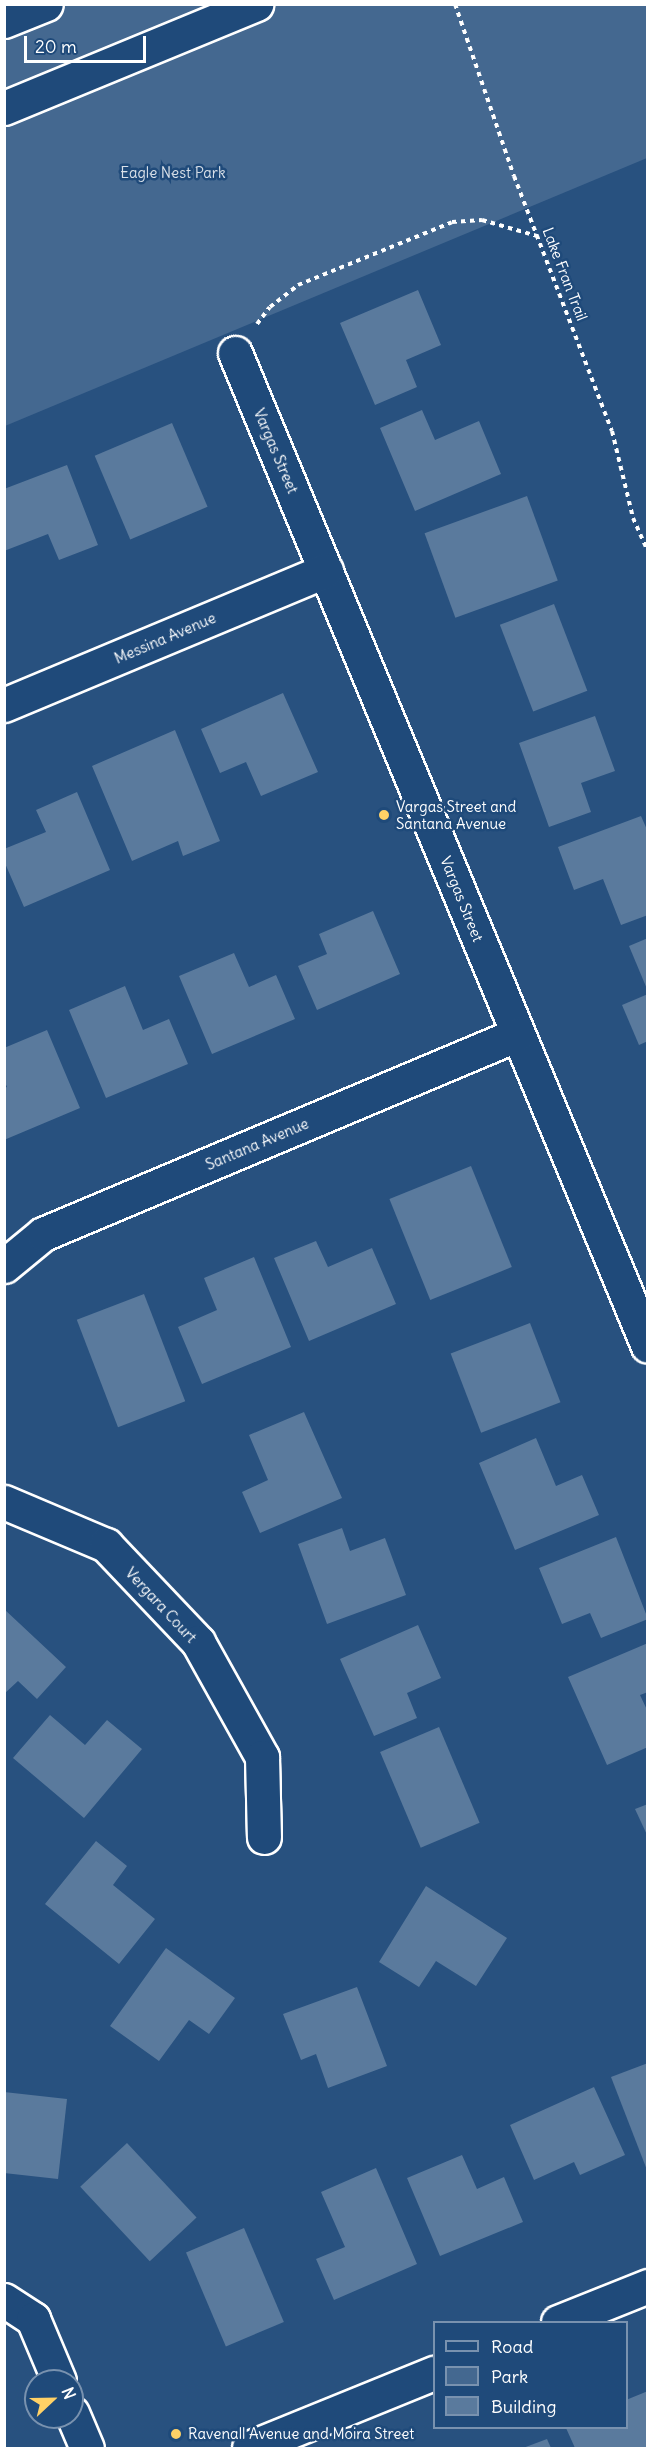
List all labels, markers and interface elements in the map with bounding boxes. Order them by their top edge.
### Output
scale bar [27,24,148,62]
text: 20 m [35,35,77,58]
park label: Eagle Nest Park [120,164,226,182]
street label: Lake Fran Trail [539,225,591,323]
street label: Vargas Street [250,406,302,496]
street label: Messina Avenue [112,609,218,667]
place label: Vargas Street and Santana Avenue [396,797,516,832]
marker: Vargas Street and Santana Avenue [377,808,391,822]
street label: Vargas Street [437,854,487,944]
street label: Santana Avenue [203,1114,311,1174]
street label: Vergara Court [122,1564,200,1646]
legend [433,2321,628,2429]
text: Road [491,2335,533,2358]
text: Park [491,2365,528,2388]
north arrow [24,2369,84,2429]
text: N [57,2384,80,2402]
text: Building [491,2395,556,2418]
place label: Ravenall Avenue and Moira Street [188,2425,414,2443]
marker: Ravenall Avenue and Moira Street [169,2427,183,2441]

